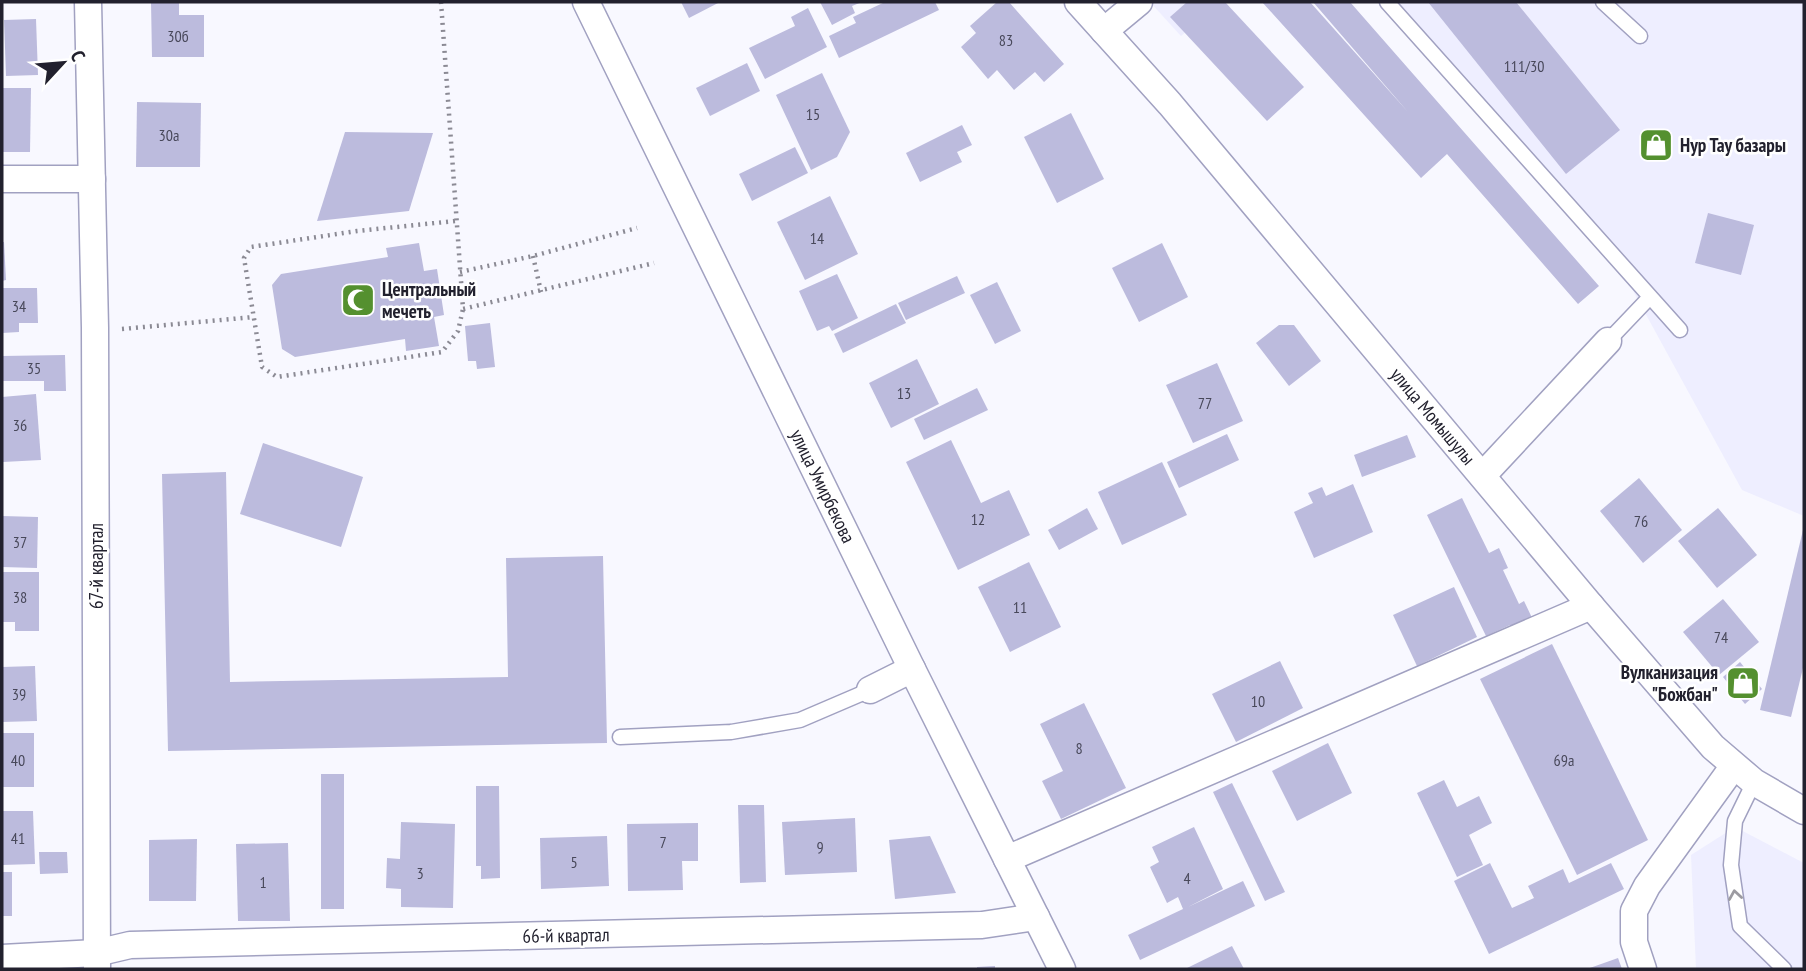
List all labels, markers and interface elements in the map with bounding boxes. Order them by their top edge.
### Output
house number: 30б [167,26,189,46]
north arrow [28,28,98,98]
house number: 83 [999,30,1013,50]
text: С [66,46,91,65]
house number: 111/30 [1504,56,1544,76]
house number: 15 [806,104,820,124]
house number: 30а [159,125,179,145]
shop icon: Нур Тау базары [1637,126,1675,164]
place label: Нур Тау базары [1680,133,1786,157]
house number: 14 [810,228,824,248]
place label: Центральный мечеть [382,277,476,323]
mosque icon: Центральный мечеть [339,281,377,319]
house number: 34 [12,296,26,316]
house number: 35 [27,358,41,378]
street label: улица Момышулы [1385,362,1481,470]
house number: 13 [897,383,911,403]
house number: 77 [1198,393,1212,413]
house number: 36 [13,415,27,435]
street label: улица Умирбекова [785,425,861,547]
house number: 12 [971,509,985,529]
house number: 76 [1634,511,1648,531]
street label: 67-й квартал [84,523,108,609]
house number: 37 [13,532,27,552]
house number: 38 [13,587,27,607]
house number: 11 [1013,597,1027,617]
house number: 74 [1714,627,1728,647]
place label: Вулканизация "Божбан" [1621,660,1718,706]
shop icon: Вулканизация "Божбан" [1724,664,1762,702]
house number: 39 [12,684,26,704]
house number: 10 [1251,691,1265,711]
house number: 8 [1075,738,1083,758]
house number: 40 [11,750,25,770]
house number: 69а [1554,750,1574,770]
house number: 41 [11,828,25,848]
house number: 7 [659,832,667,852]
house number: 9 [816,837,824,857]
house number: 5 [570,852,578,872]
house number: 3 [416,863,424,883]
house number: 4 [1183,868,1191,888]
house number: 1 [259,872,267,892]
one-way arrow [1728,889,1743,901]
street label: 66-й квартал [522,922,610,948]

